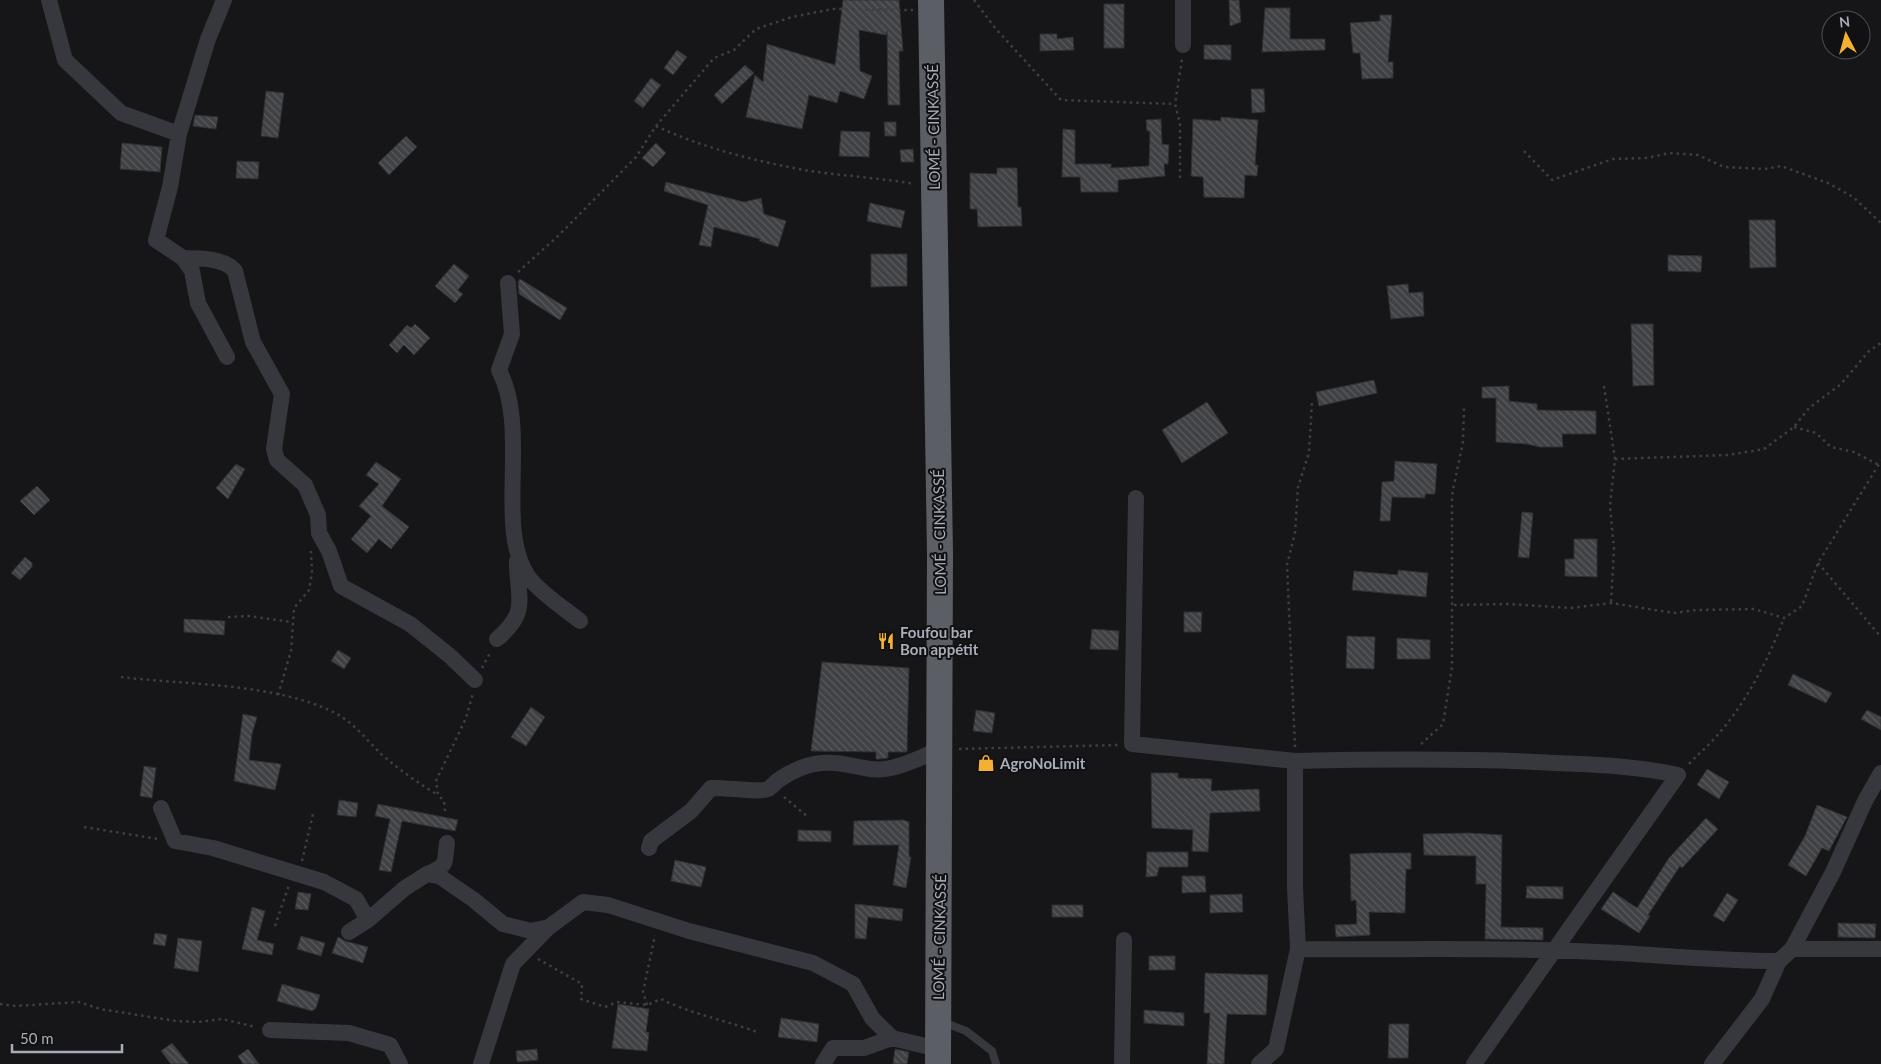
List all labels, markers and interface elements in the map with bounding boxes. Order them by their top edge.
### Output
north arrow [1821,10,1871,60]
text: N [1838,13,1851,31]
street label: LOMÉ - CINKASSÉ [923,64,943,190]
street label: LOMÉ - CINKASSÉ [929,469,949,595]
place label: Foufou bar Bon appétit [900,623,979,658]
restaurant icon: Foufou bar Bon appétit [876,631,896,651]
shop icon: AgroNoLimit [976,753,996,773]
place label: AgroNoLimit [999,754,1086,772]
street label: LOMÉ - CINKASSÉ [929,874,949,1000]
scale bar [12,1022,122,1054]
text: 50 m [20,1029,54,1047]

